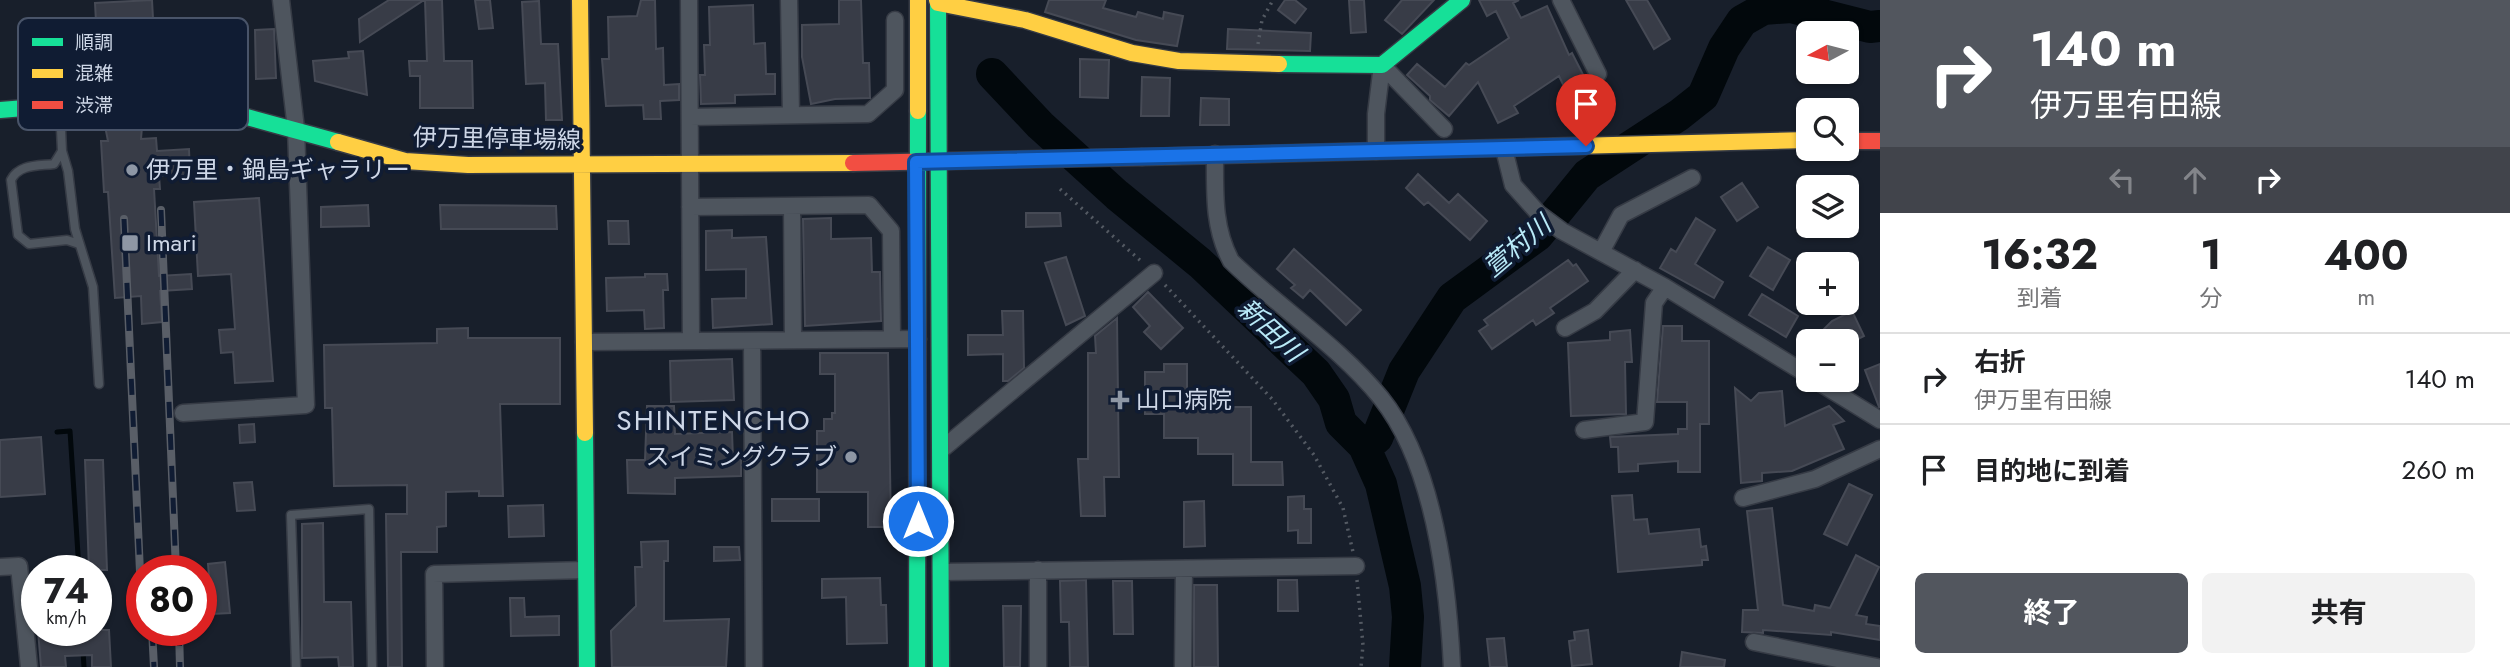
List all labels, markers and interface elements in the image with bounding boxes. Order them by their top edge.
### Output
text: 140 m [2030,14,2176,84]
legend [18,18,248,130]
north arrow [1796,21,1858,84]
map controls [1796,21,1859,392]
icon: right [1915,28,2006,119]
text: 順調 [75,29,113,56]
text: 混雑 [75,60,113,87]
pin [1556,74,1616,146]
text: 伊万里有田線 [2030,82,2222,128]
icon: arrive [1567,85,1605,123]
text: 渋滞 [75,92,113,119]
button: search [1796,98,1859,161]
street label: 伊万里停車場線 [413,120,581,157]
place label: 伊万里・鍋島ギャラリー [146,152,410,187]
icon: left [2103,161,2141,199]
icon: ahead [2176,161,2214,199]
icon: right [2249,161,2287,199]
marker: 伊万里・鍋島ギャラリー [124,162,140,178]
button: layers [1796,175,1859,238]
water label: 萱村川 [1475,204,1561,286]
text: 16:32 [1981,224,2098,285]
text: 1 [2200,224,2222,285]
place label: Imari [146,225,197,260]
text: 400 [2324,225,2409,286]
marker: Imari [120,233,140,253]
button: + [1796,252,1859,315]
text: m [2357,280,2375,314]
text: 到着 [2017,281,2063,315]
text: 分 [2199,281,2222,315]
water label: 新田川 [1230,290,1315,373]
button: − [1796,329,1859,392]
text: 右折 [1974,343,2026,381]
icon: right [1915,360,1953,398]
text: 140 m [2404,360,2475,398]
place label: 山口病院 [1136,382,1232,417]
text: 伊万里有田線 [1974,383,2112,417]
marker: 山口病院 [1110,390,1130,410]
district label: SHINTENCHO [616,400,812,441]
place label: スイミングクラブ [645,439,837,474]
marker: スイミングクラブ [843,449,859,465]
icon: arrive [1915,451,1953,489]
text: 260 m [2402,451,2475,489]
text: 目的地に到着 [1974,452,2130,490]
position arrow [881,484,955,558]
speed limit sign: 80 [126,555,217,646]
text: 74 [44,566,89,616]
button: 終了 [1915,573,2188,653]
button: 共有 [2202,573,2475,653]
text: km/h [46,605,87,631]

